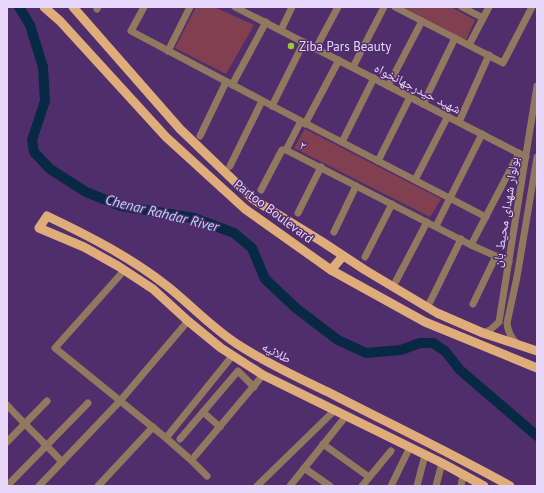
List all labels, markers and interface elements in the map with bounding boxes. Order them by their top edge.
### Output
place label: Ziba Pars Beauty [299,38,391,55]
marker: Ziba Pars Beauty [286,41,296,51]
street label: شهید حیدرجهانخواه [372,59,464,118]
street label: ۲ [296,137,309,154]
street label: بولوار شهدای محیط بان [488,156,523,269]
street label: Partoo Boulevard [230,176,317,247]
water label: Chenar Rahdar River [103,190,222,236]
street label: طلائیه [259,338,294,367]

